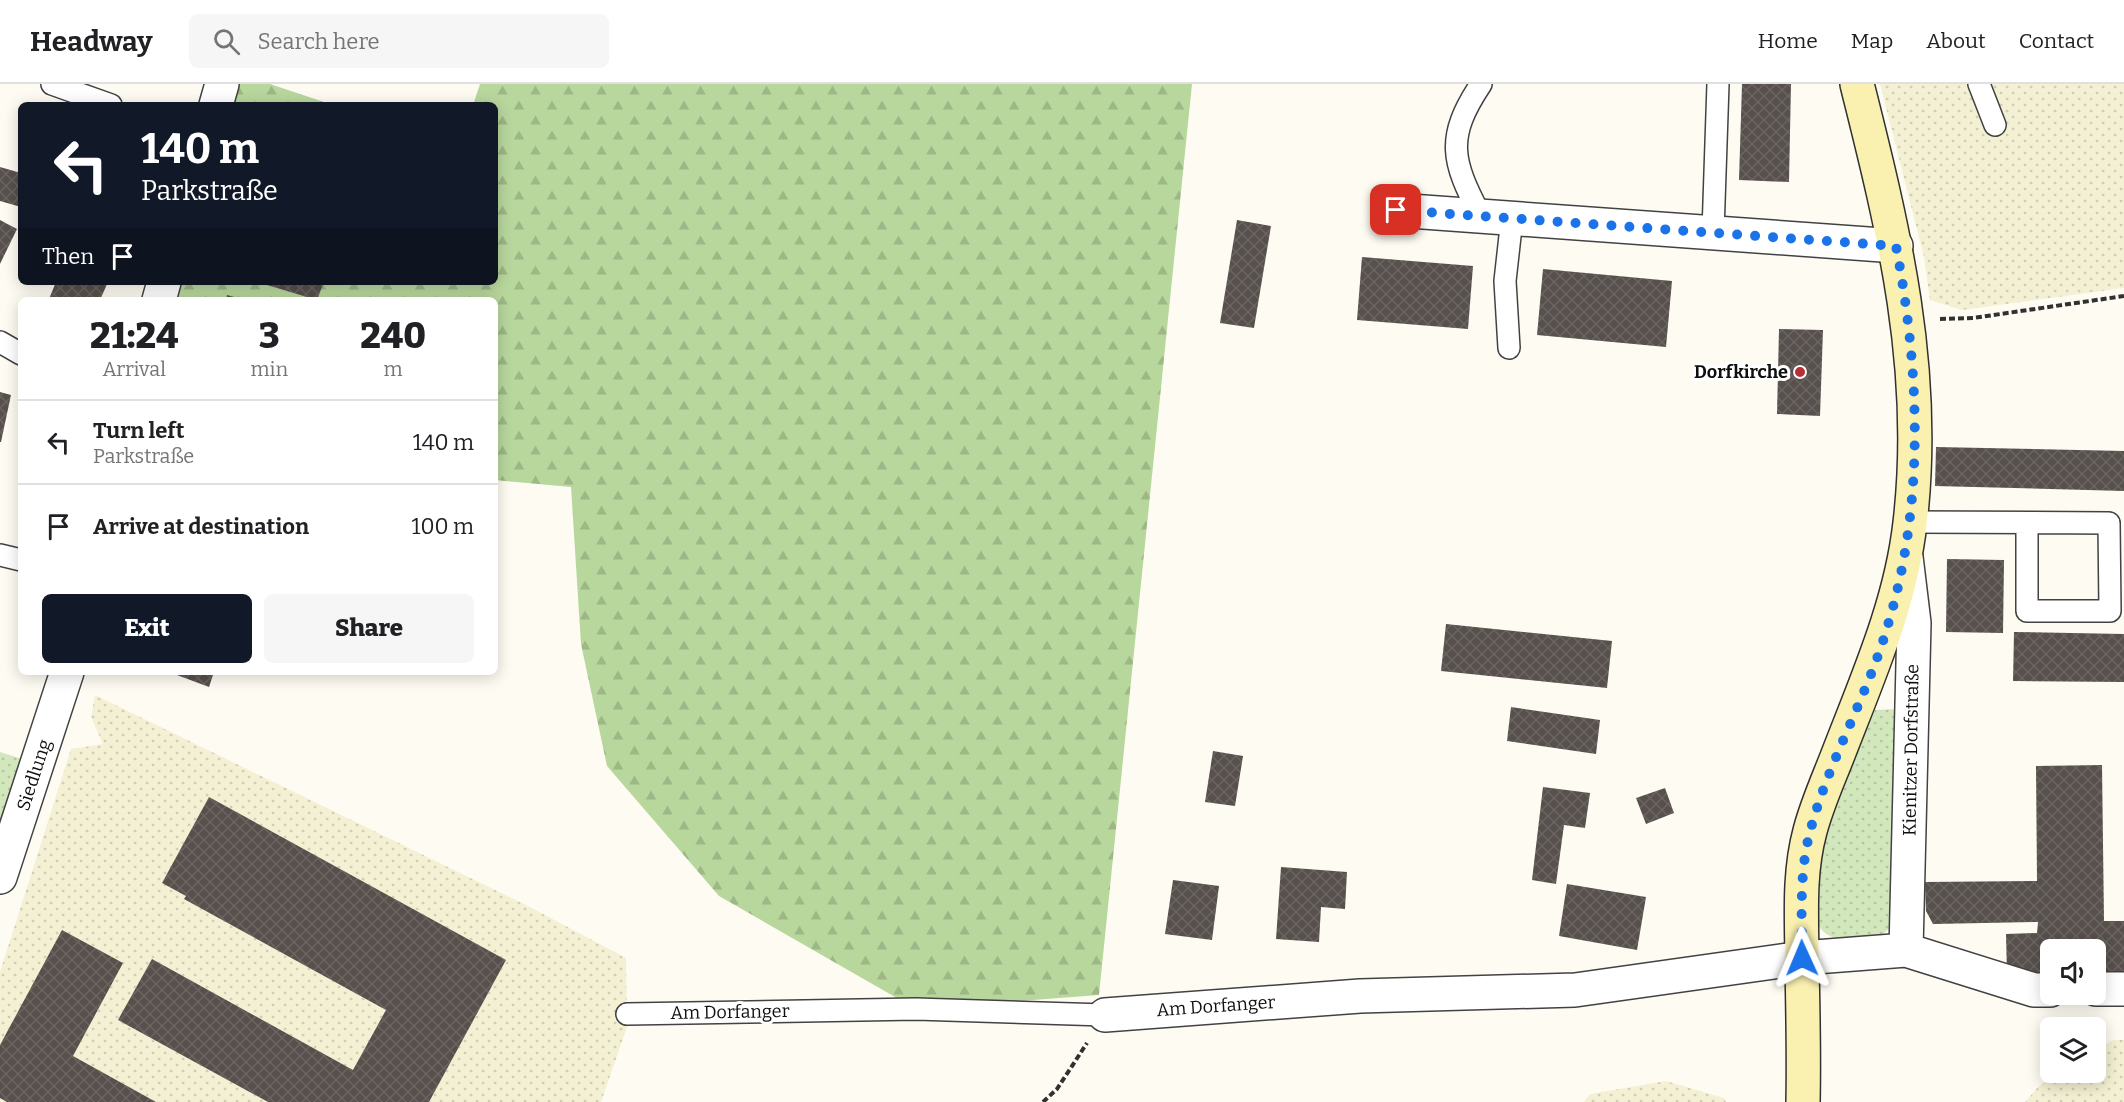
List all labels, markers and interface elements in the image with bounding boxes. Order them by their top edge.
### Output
search box [189,14,609,68]
text: Headway [30,25,153,58]
icon: search [210,25,243,58]
text: Search here [258,28,380,55]
text: Home [1758,28,1818,54]
text: Map [1851,28,1893,54]
text: About [1926,28,1986,54]
text: Contact [2019,28,2094,54]
text: 140 m [141,124,259,174]
icon: left [42,126,120,204]
text: Parkstraße [141,175,278,207]
pin [1370,184,1421,235]
icon: arrive [1379,193,1412,226]
icon: arrive [106,240,139,273]
text: Then [42,243,94,270]
text: 21:24 [90,314,178,358]
text: 3 [259,314,280,358]
text: 240 [360,314,426,358]
text: Arrival [103,357,166,381]
text: min [250,357,288,381]
text: m [384,357,403,381]
place label: Dorfkirche [1694,361,1788,383]
marker: Dorfkirche [1793,365,1807,379]
text: Turn left [93,417,185,444]
icon: left [42,426,75,459]
text: 140 m [413,429,474,456]
text: Parkstraße [93,444,194,468]
icon: arrive [42,510,75,543]
text: Arrive at destination [93,513,309,540]
text: 100 m [411,513,474,540]
button: Exit [42,594,252,663]
button: Share [264,594,474,663]
street label: Kienitzer Dorfstraße [1899,664,1923,836]
street label: Siedlung [12,736,56,814]
position arrow [1770,926,1834,990]
map controls [2040,939,2106,1083]
button: sound [2040,939,2106,1005]
street label: Am Dorfanger [1156,991,1276,1021]
street label: Am Dorfanger [670,1000,790,1024]
button: layers [2040,1017,2106,1083]

